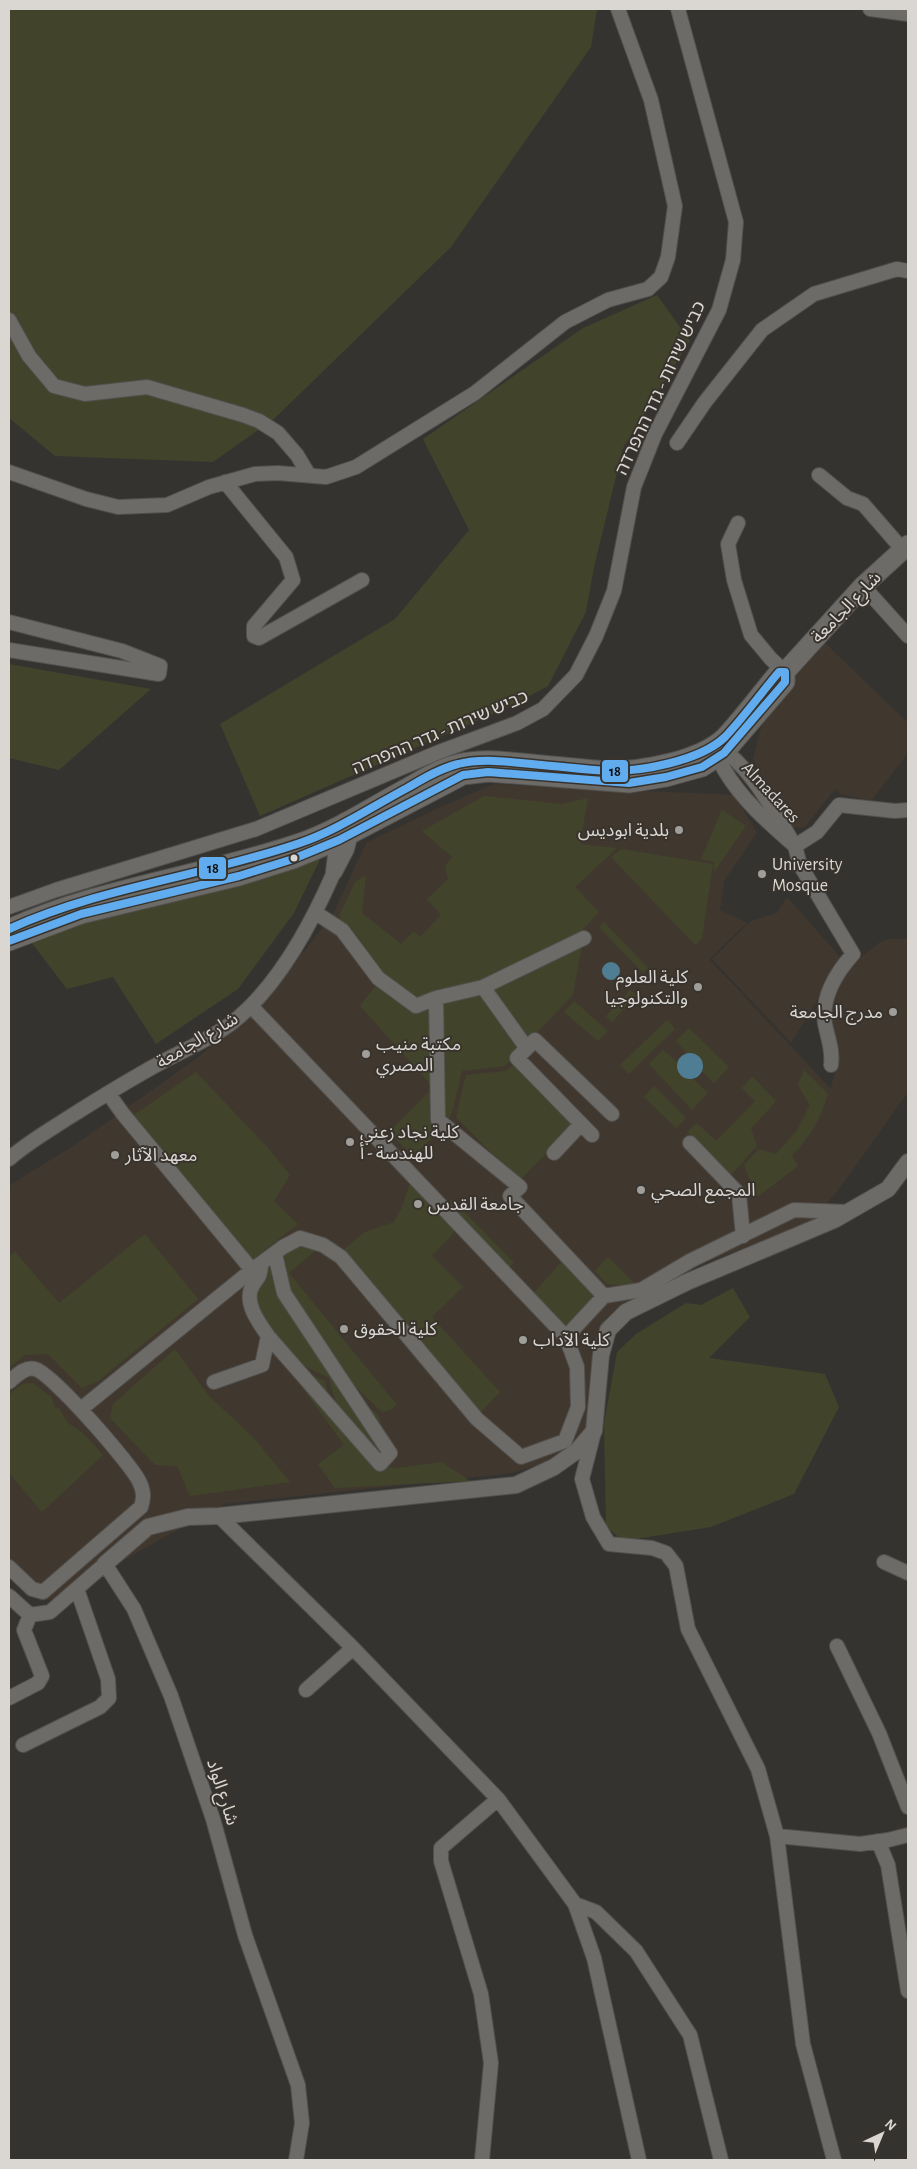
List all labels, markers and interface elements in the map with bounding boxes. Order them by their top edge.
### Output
street label: כביש שירות - גדר ההפרדה [613,299,709,478]
street label: شارع الجامعة [809,569,888,650]
street label: כביש שירות - גדר ההפרדה [350,688,531,778]
line badge: 18 [601,759,629,783]
street label: Almadares [738,759,803,827]
text: 18 [609,765,621,779]
place label: بلدية ابوديس [578,822,669,841]
marker: بلدية ابوديس [673,824,685,836]
unlabelled marker [289,853,299,863]
line badge: 18 [198,856,227,880]
place label: University Mosque [772,856,843,895]
text: 18 [207,862,219,876]
marker: University Mosque [756,868,768,880]
place label: كلية العلوم والتكنولوجيا [605,969,689,1009]
marker: كلية العلوم والتكنولوجيا [692,981,704,993]
place label: مدرج الجامعة [790,1004,883,1025]
marker: مدرج الجامعة [887,1006,899,1018]
street label: شارع الجامعة [154,1010,243,1076]
place label: مكتبة منيب المصري [376,1036,461,1078]
marker: مكتبة منيب المصري [360,1048,372,1060]
place label: كلية نجاد زعني للهندسة - أ [360,1124,460,1163]
marker: كلية نجاد زعني للهندسة - أ [344,1136,356,1148]
place label: معهد الآثار [124,1147,198,1166]
marker: معهد الآثار [109,1149,121,1161]
place label: المجمع الصحي [651,1182,756,1204]
marker: المجمع الصحي [635,1184,647,1196]
place label: جامعة القدس [428,1196,524,1215]
marker: جامعة القدس [412,1198,424,1210]
place label: كلية الحقوق [354,1321,438,1340]
marker: كلية الحقوق [338,1323,350,1335]
place label: كلية الآداب [533,1332,610,1350]
marker: كلية الآداب [517,1334,529,1346]
street label: شارع الواد [199,1757,241,1829]
north arrow [857,2109,907,2159]
text: N [882,2117,899,2134]

